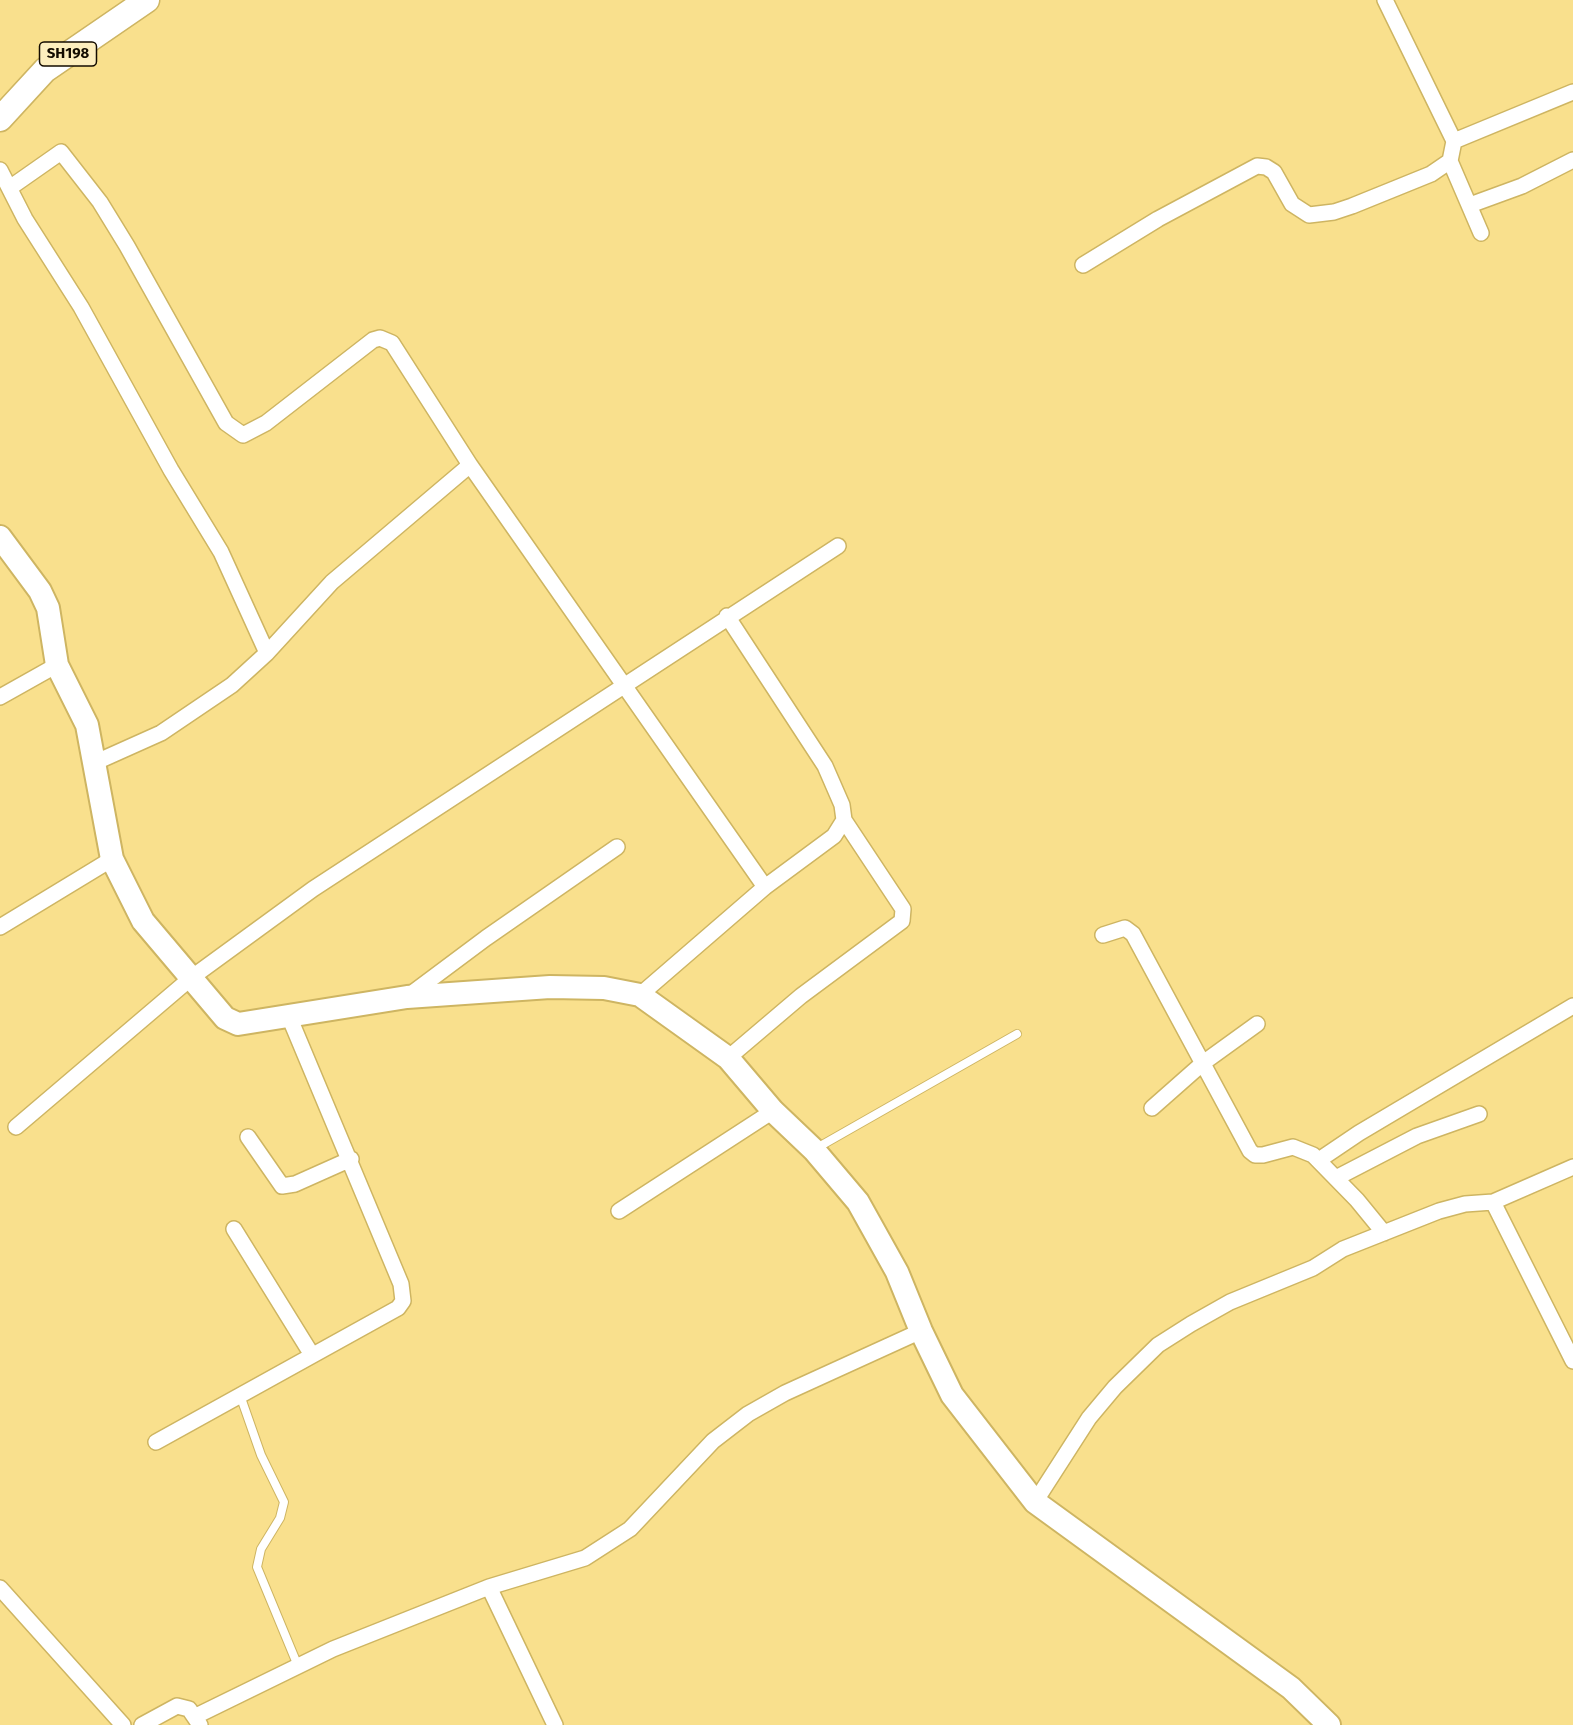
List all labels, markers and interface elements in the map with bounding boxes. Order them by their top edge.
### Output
road number: SH198 [40,42,97,66]

